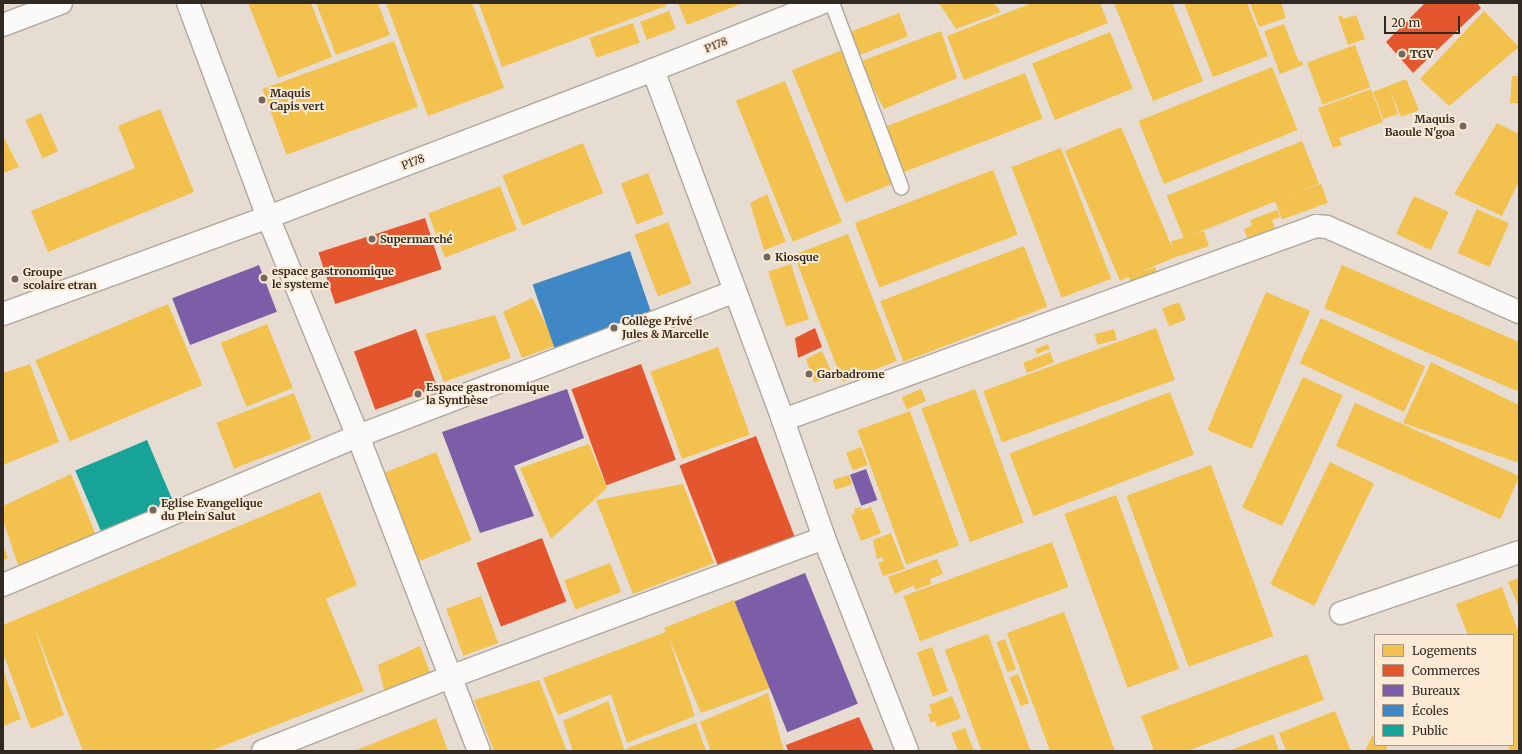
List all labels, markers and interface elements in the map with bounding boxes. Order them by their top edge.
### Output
scale bar [1386,8,1462,34]
text: 20 m [1391,15,1420,30]
street label: P178 [702,34,730,56]
place label: TGV [1410,47,1433,61]
marker: TGV [1397,49,1407,59]
place label: Maquis Capis vert [270,87,324,113]
marker: Maquis Capis vert [257,95,267,105]
place label: Maquis Baoule N'goa [1385,113,1455,139]
marker: Maquis Baoule N'goa [1458,121,1468,131]
street label: P178 [400,152,426,172]
place label: Supermarché [380,232,453,246]
marker: Supermarché [367,234,377,244]
place label: Kiosque [775,250,819,264]
marker: Kiosque [762,252,772,262]
place label: espace gastronomique le systeme [272,265,394,291]
place label: Groupe scolaire etran [23,266,97,292]
marker: espace gastronomique le systeme [259,273,269,283]
marker: Groupe scolaire etran [10,274,20,284]
place label: Collège Privé Jules & Marcelle [622,315,709,341]
marker: Collège Privé Jules & Marcelle [609,323,619,333]
place label: Garbadrome [817,367,884,381]
marker: Garbadrome [804,369,814,379]
place label: Espace gastronomique la Synthèse [426,381,549,407]
marker: Espace gastronomique la Synthèse [413,389,423,399]
place label: Eglise Evangelique du Plein Salut [161,497,263,523]
marker: Eglise Evangelique du Plein Salut [148,505,158,515]
legend [1374,634,1514,746]
text: Logements [1412,643,1477,658]
text: Commerces [1412,663,1480,678]
text: Bureaux [1412,683,1460,698]
text: Écoles [1412,703,1449,718]
text: Public [1412,723,1448,738]

